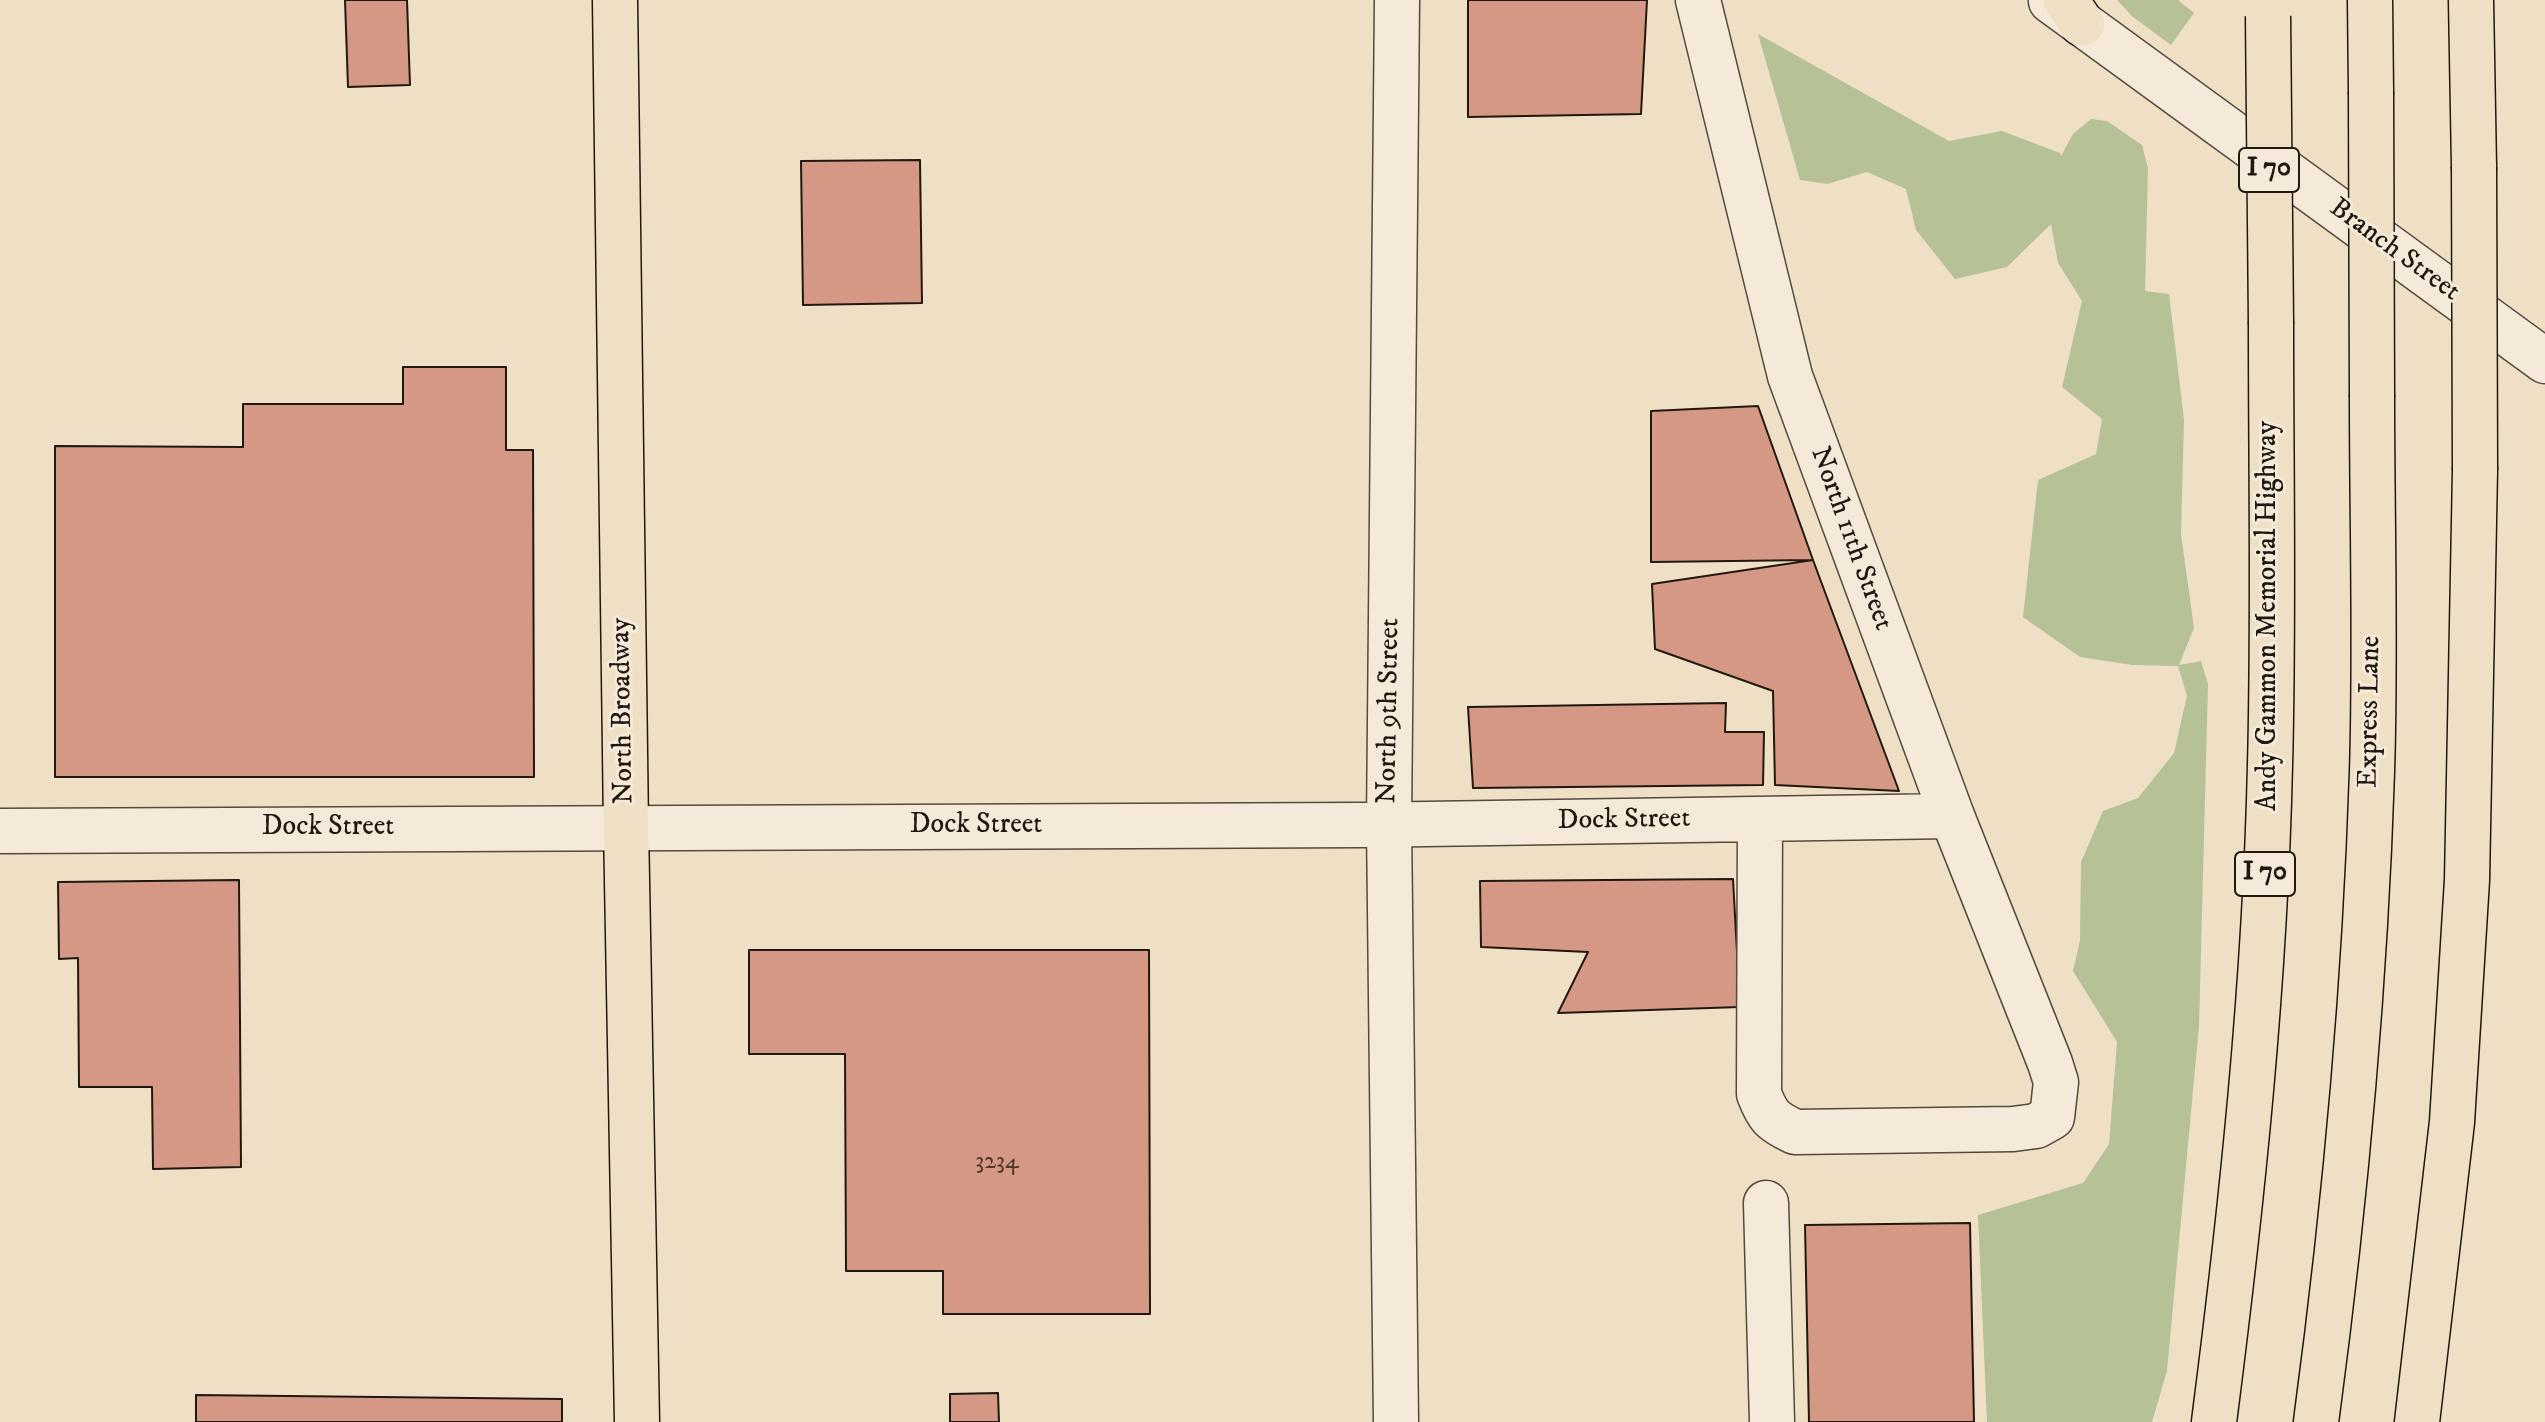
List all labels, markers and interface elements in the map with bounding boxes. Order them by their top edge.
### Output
road number: I 70 [2239,148,2299,192]
street label: Branch Street [2322,192,2466,310]
street label: Andy Gammon Memorial Highway [2252,421,2286,811]
street label: North 11th Street [1801,443,1899,635]
street label: North Broadway [606,618,642,804]
street label: North 9th Street [1372,618,1408,804]
street label: Express Lane [2353,635,2389,789]
street label: Dock Street [1557,803,1691,839]
street label: Dock Street [910,809,1042,843]
street label: Dock Street [262,811,394,845]
road number: I 70 [2235,852,2295,896]
house number: 3234 [975,1149,1019,1177]

